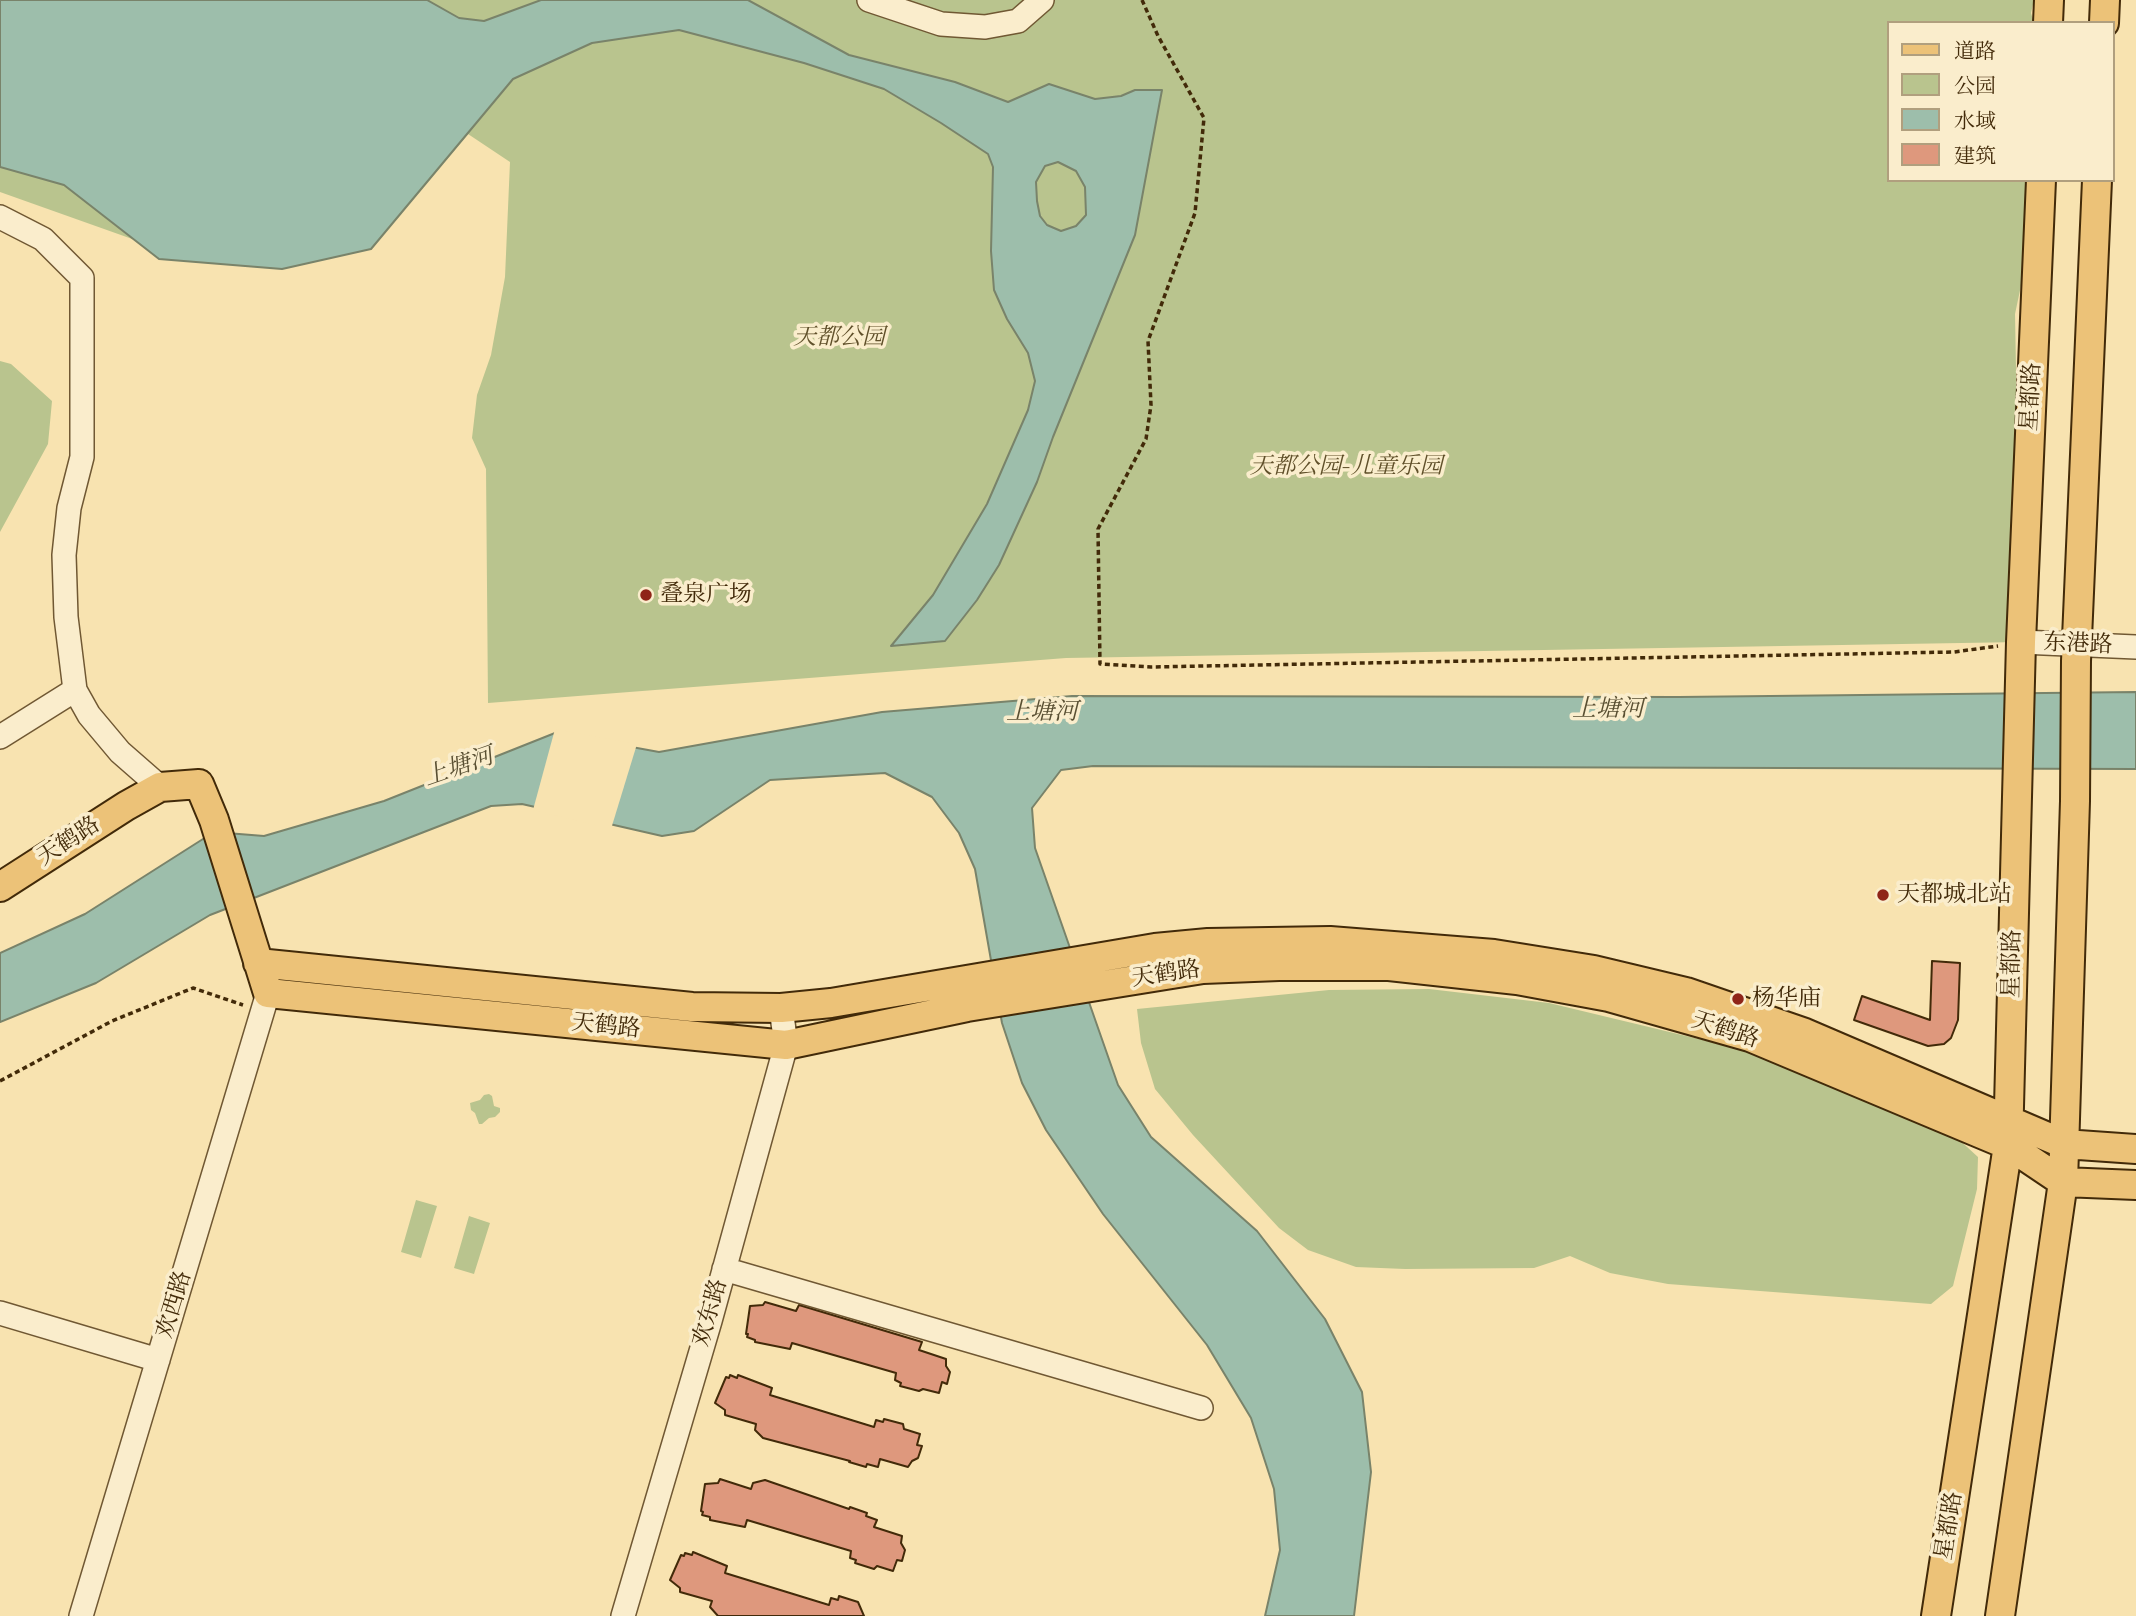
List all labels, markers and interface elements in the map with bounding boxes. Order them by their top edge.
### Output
legend [1888,21,2115,182]
text: 道路 [1954,39,1996,65]
text: 公园 [1954,74,1996,100]
text: 水域 [1954,109,1996,135]
text: 建筑 [1954,144,1996,170]
park label: 天都公园 [793,324,885,352]
street label: 星都路 [2016,362,2048,432]
park label: 天都公园-儿童乐园 [1249,453,1443,481]
place label: 叠泉广场 [660,581,752,609]
marker: 叠泉广场 [638,587,654,603]
street label: 东港路 [2043,630,2113,660]
water label: 上塘河 [1572,696,1644,724]
water label: 上塘河 [1006,699,1078,727]
water label: 上塘河 [420,743,498,793]
street label: 天鹤路 [33,812,105,872]
place label: 天都城北站 [1897,881,2012,909]
marker: 天都城北站 [1875,887,1891,903]
street label: 星都路 [1999,929,2027,999]
street label: 天鹤路 [1130,957,1202,993]
place label: 杨华庙 [1752,985,1821,1013]
marker: 杨华庙 [1730,991,1746,1007]
street label: 天鹤路 [1688,1007,1762,1055]
street label: 天鹤路 [570,1010,642,1044]
street label: 欢西路 [152,1268,198,1342]
street label: 欢东路 [688,1276,734,1350]
street label: 星都路 [1931,1490,1969,1562]

